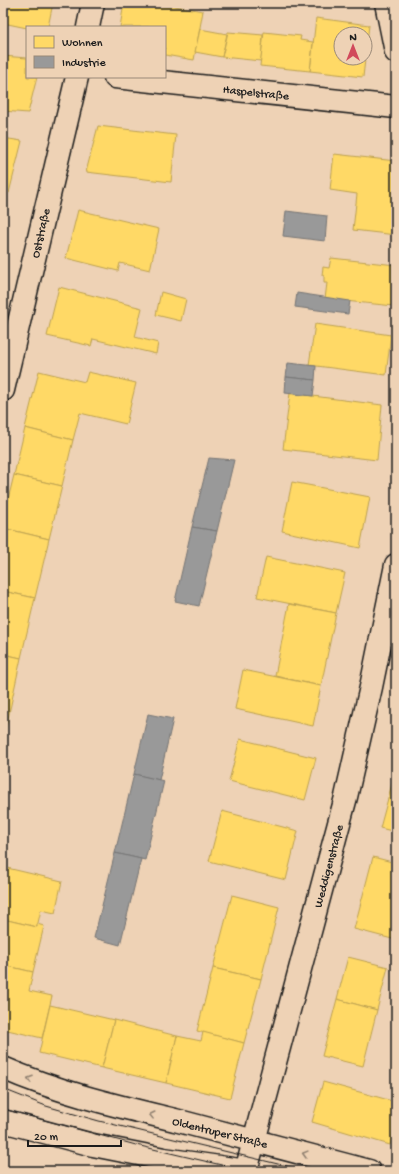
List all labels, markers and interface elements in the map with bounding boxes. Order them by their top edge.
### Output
legend [26,26,166,78]
north arrow [333,26,373,66]
text: N [349,32,357,44]
text: Wohnen [62,37,103,51]
text: Industrie [62,57,106,71]
street label: Haspelstraße [222,84,290,105]
street label: Oststraße [29,207,55,260]
street label: Weddigenstraße [312,823,348,910]
one-way arrow [26,1075,33,1084]
one-way arrow [148,1111,155,1119]
street label: Oldentruper Straße [170,1115,269,1153]
scale bar [28,1122,121,1148]
text: 20 m [34,1131,59,1145]
one-way arrow [301,1150,308,1159]

